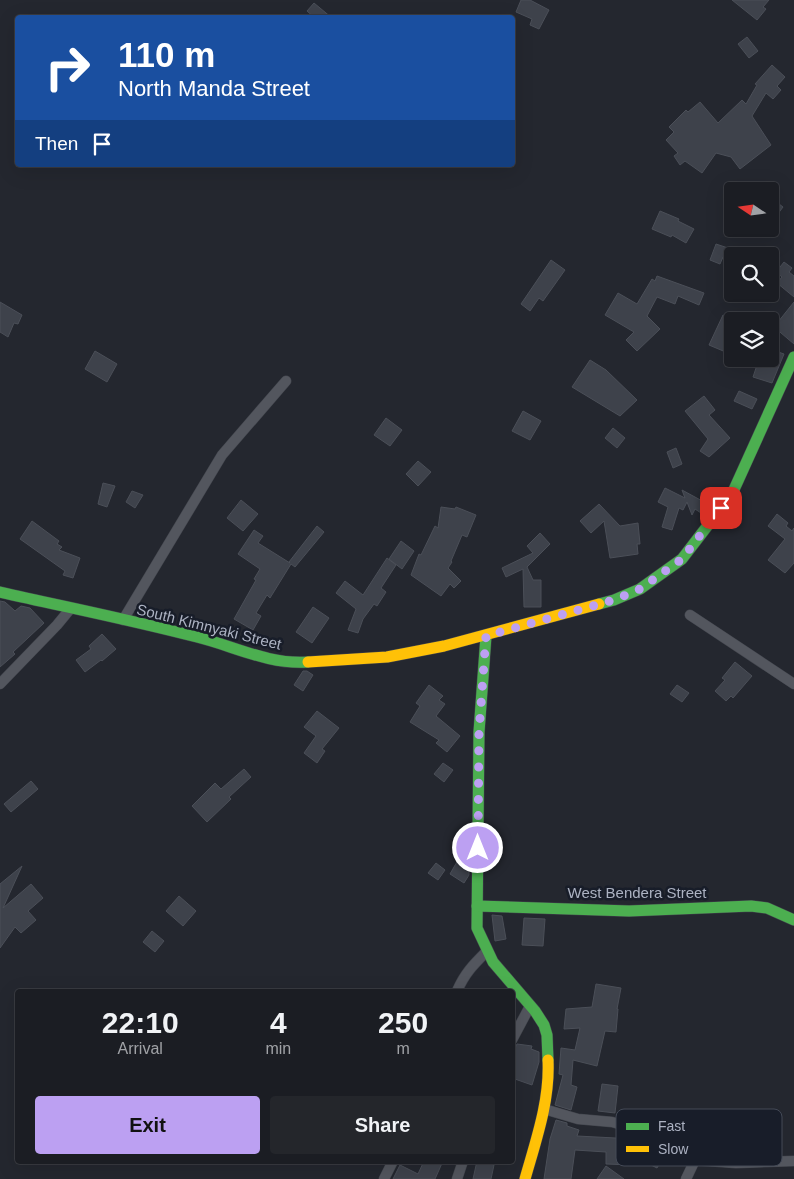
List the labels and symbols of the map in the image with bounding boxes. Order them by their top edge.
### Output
north arrow [724,182,779,238]
pin [700,487,742,529]
street label: South Kimnyaki Street [135,600,284,653]
position arrow [451,821,503,873]
street label: West Bendera Street [568,884,707,901]
legend [616,1109,782,1166]
text: Fast [658,1118,685,1134]
text: Slow [658,1141,689,1157]

